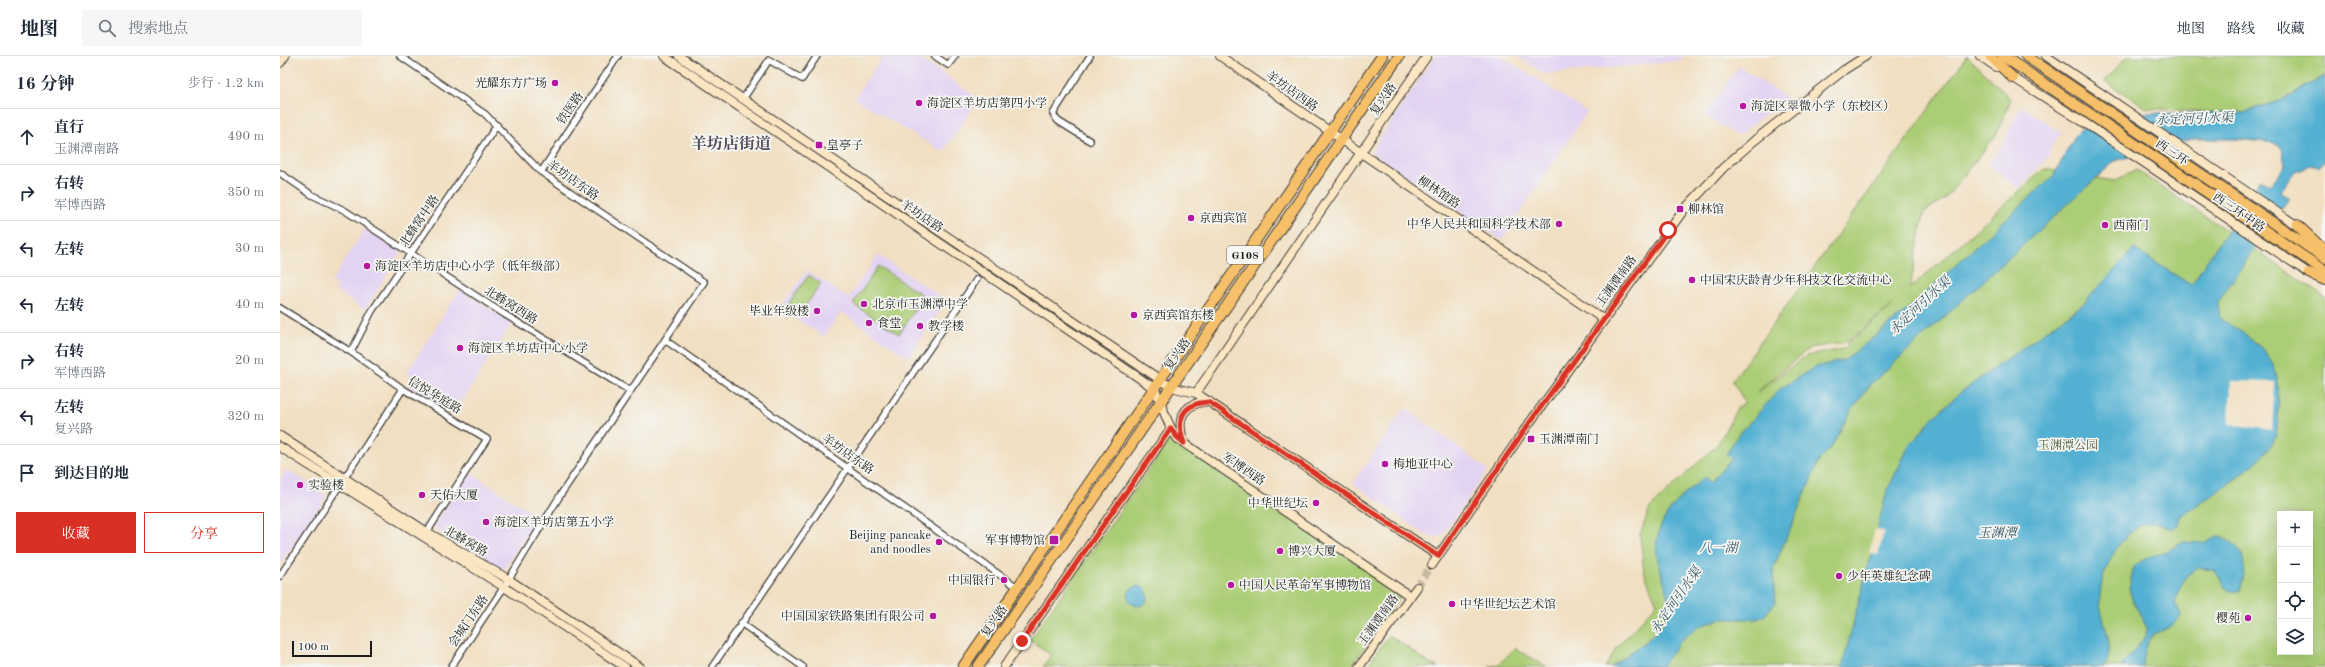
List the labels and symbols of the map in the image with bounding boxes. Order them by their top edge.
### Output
street label: 羊坊店西路 [1263,68,1321,114]
place label: 光耀东方广场 [475,76,547,90]
marker: 光耀东方广场 [550,78,560,88]
street label: 复兴路 [1367,80,1399,118]
street label: 铁医路 [554,89,586,127]
place label: 海淀区羊坊店第四小学 [927,96,1047,110]
marker: 海淀区羊坊店第四小学 [914,98,924,108]
place label: 海淀区翠微小学（东校区） [1751,99,1895,113]
marker: 海淀区翠微小学（东校区） [1738,101,1748,111]
water label: 永定河引水渠 [2155,111,2235,127]
district label: 羊坊店街道 [691,134,771,153]
street label: 西三环 [2153,137,2190,168]
place label: 皇亭子 [827,138,863,152]
marker: 皇亭子 [814,140,824,150]
street label: 羊坊店东路 [544,157,602,203]
street label: 柳林馆路 [1415,173,1463,211]
street label: 西三环中路 [2210,189,2268,235]
street label: 北蜂窝中路 [396,192,442,250]
street label: 羊坊店路 [898,197,946,235]
place label: 柳林馆 [1688,202,1724,216]
marker: 柳林馆 [1675,204,1685,214]
place label: 京西宾馆 [1199,211,1247,225]
marker: 京西宾馆 [1186,213,1196,223]
place label: 中华人民共和国科学技术部 [1407,217,1551,231]
place label: 西南门 [2113,218,2149,232]
marker: 中华人民共和国科学技术部 [1554,219,1564,229]
marker: 西南门 [2100,220,2110,230]
route start [1659,221,1677,239]
road number: G108 [1227,246,1263,264]
street label: 玉渊潭南路 [1593,253,1639,309]
place label: 海淀区羊坊店中心小学（低年级部） [375,259,567,273]
marker: 海淀区羊坊店中心小学（低年级部） [362,261,372,271]
place label: 中国宋庆龄青少年科技文化交流中心 [1700,273,1892,287]
water label: 永定河引水渠 [1886,273,1954,337]
marker: 中国宋庆龄青少年科技文化交流中心 [1687,275,1697,285]
street label: 北蜂窝西路 [482,283,540,327]
place label: 北京市玉渊潭中学 [872,297,968,311]
marker: 北京市玉渊潭中学 [859,299,869,309]
place label: 毕业年级楼 [749,304,809,318]
marker: 毕业年级楼 [812,306,822,316]
place label: 京西宾馆东楼 [1142,308,1214,322]
marker: 京西宾馆东楼 [1129,310,1139,320]
place label: 食堂 [877,316,901,330]
marker: 食堂 [864,318,874,328]
place label: 教学楼 [928,319,964,333]
marker: 教学楼 [915,321,925,331]
street label: 复兴路 [1161,335,1193,373]
place label: 海淀区羊坊店中心小学 [468,341,588,355]
marker: 海淀区羊坊店中心小学 [455,343,465,353]
street label: 信悦华庭路 [406,374,464,416]
street label: 羊坊店东路 [819,431,877,477]
place label: 玉渊潭南门 [1539,432,1599,446]
marker: 玉渊潭南门 [1526,434,1536,444]
park label: 玉渊潭公园 [2038,438,2098,452]
street label: 军博西路 [1220,450,1268,488]
place label: 梅地亚中心 [1393,457,1453,471]
marker: 梅地亚中心 [1380,459,1390,469]
place label: 实验楼 [308,478,344,492]
marker: 实验楼 [295,480,305,490]
place label: 天佑大厦 [430,488,478,502]
marker: 天佑大厦 [417,490,427,500]
place label: 中华世纪坛 [1248,496,1308,510]
marker: 中华世纪坛 [1311,498,1321,508]
place label: 海淀区羊坊店第五小学 [494,515,614,529]
marker: 海淀区羊坊店第五小学 [481,517,491,527]
street label: 北蜂窝路 [442,523,490,559]
water label: 玉渊潭 [1977,526,2018,540]
place label: Beijing pancake and noodles [849,530,931,556]
place label: 军事博物馆 [985,533,1045,547]
marker: 军事博物馆 [1048,534,1060,546]
marker: Beijing pancake and noodles [934,537,944,547]
water label: 八一湖 [1698,541,1739,555]
place label: 博兴大厦 [1288,544,1336,558]
marker: 博兴大厦 [1275,546,1285,556]
water label: 永定河引水渠 [1648,563,1705,637]
place label: 少年英雄纪念碑 [1847,569,1931,583]
marker: 少年英雄纪念碑 [1834,571,1844,581]
place label: 中国银行 [948,573,996,587]
marker: 中国银行 [999,575,1009,585]
place label: 中国人民革命军事博物馆 [1239,578,1371,592]
marker: 中国人民革命军事博物馆 [1226,580,1236,590]
street label: 会城门东路 [445,592,491,650]
street label: 玉渊潭南路 [1355,592,1401,648]
place label: 中华世纪坛艺术馆 [1460,597,1556,611]
marker: 中华世纪坛艺术馆 [1447,599,1457,609]
street label: 复兴路 [978,602,1010,640]
place label: 中国国家铁路集团有限公司 [781,609,925,623]
marker: 中国国家铁路集团有限公司 [928,611,938,621]
place label: 樱苑 [2216,611,2240,625]
marker: 樱苑 [2243,613,2253,623]
route end [1013,632,1031,650]
scale bar [292,639,372,658]

